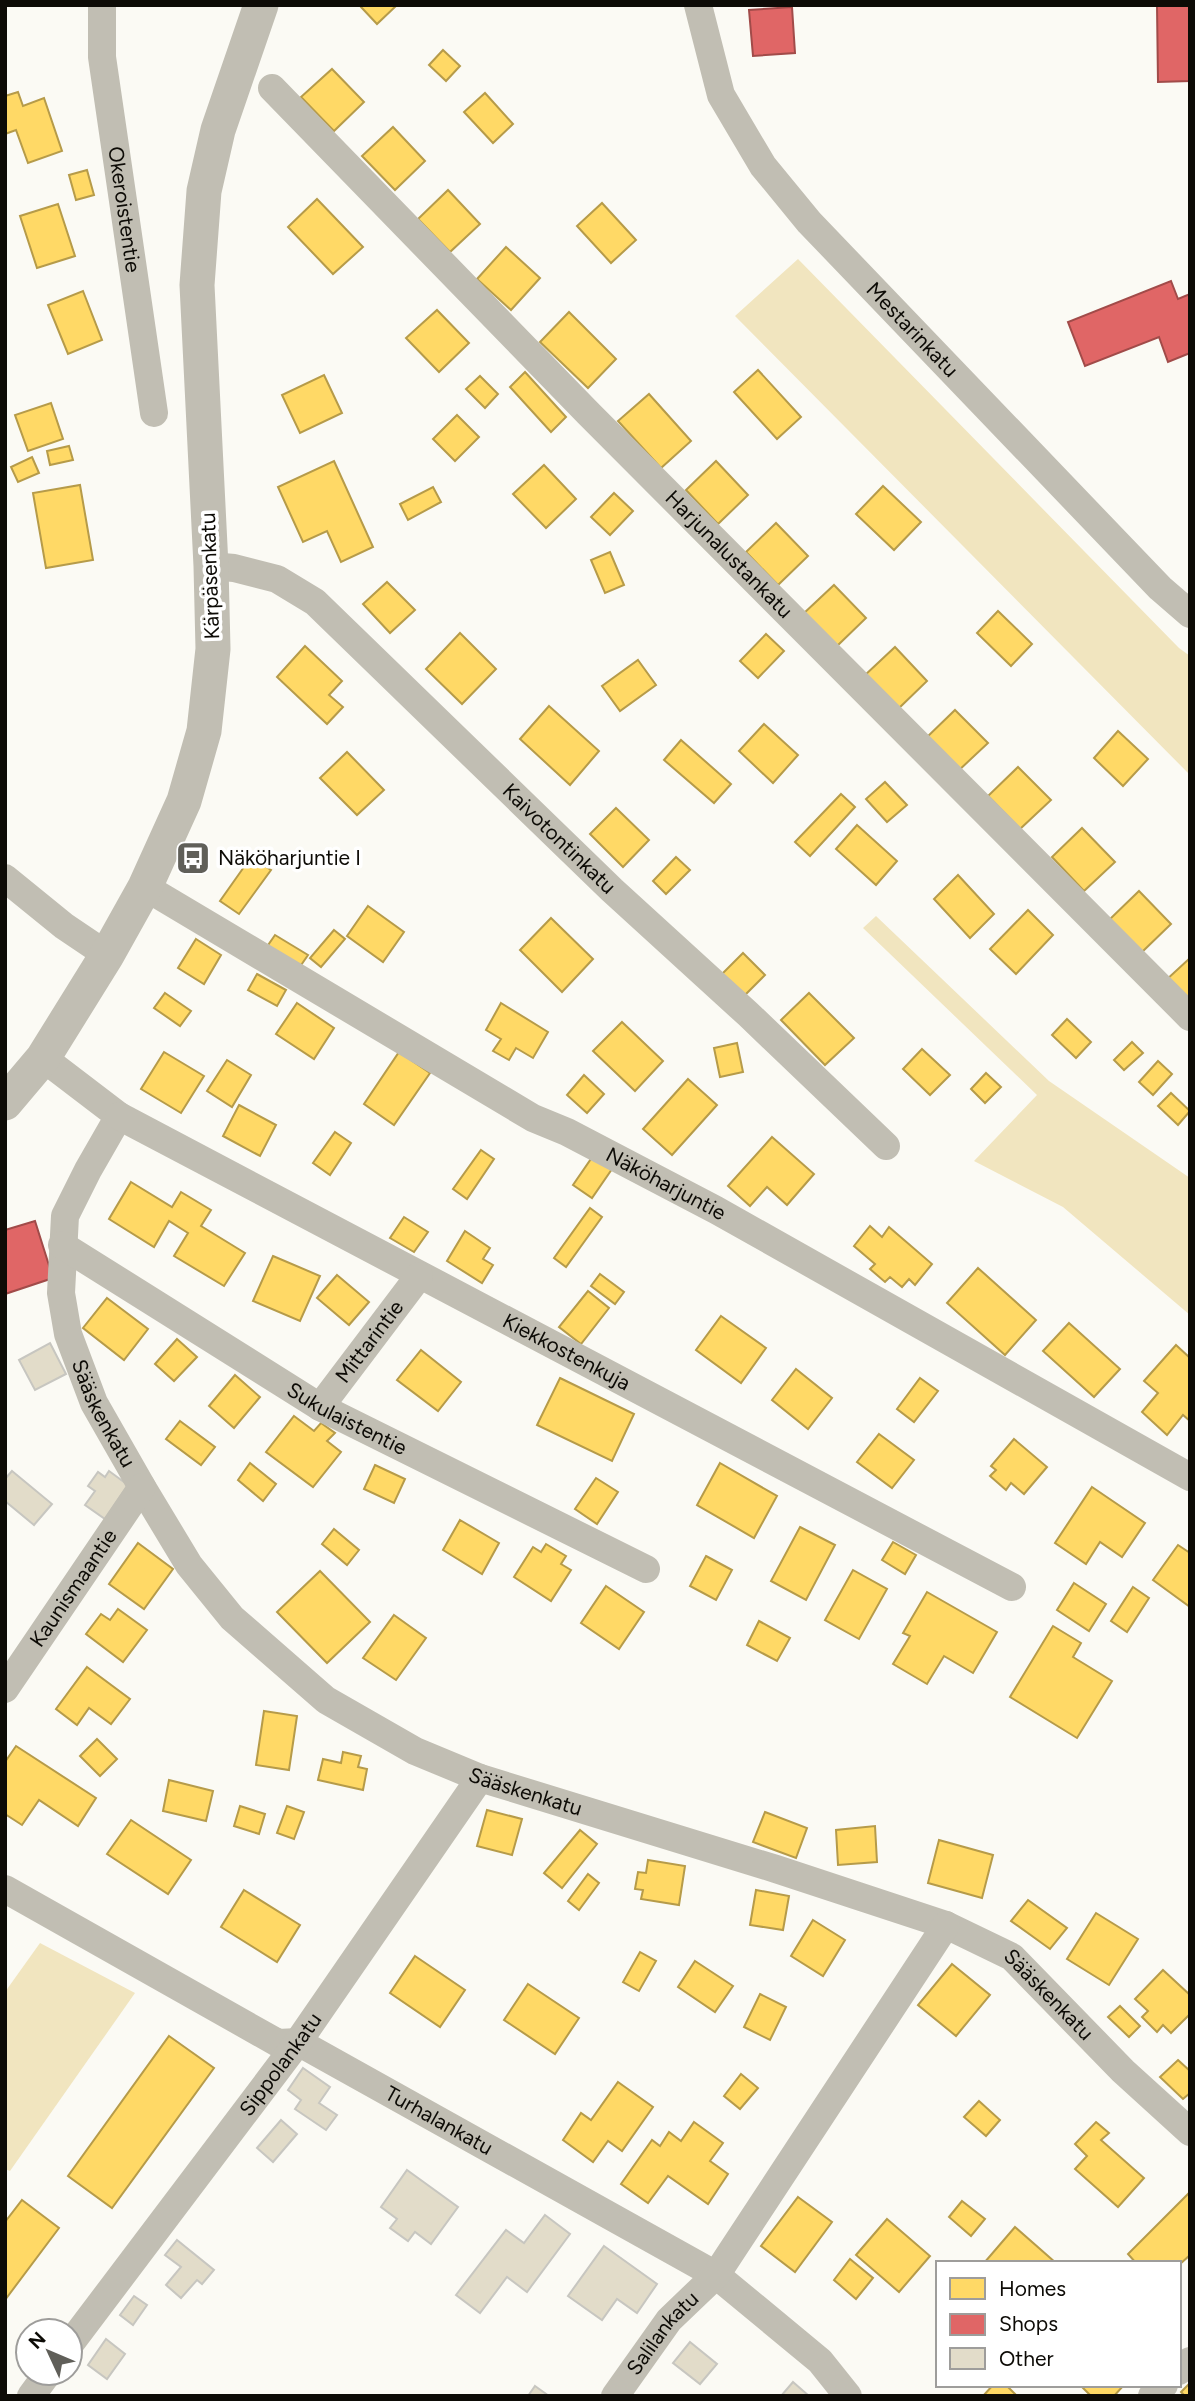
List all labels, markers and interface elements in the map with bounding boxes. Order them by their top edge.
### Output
street label: Okeroistentie [103,145,146,274]
street label: Mestarinkatu [861,277,964,382]
street label: Harjunalustankatu [660,485,798,623]
street label: Kärpäsenkatu [195,512,224,640]
street label: Kaivotontinkatu [498,778,621,899]
bus stop icon: Näköharjuntie I [174,839,212,877]
place label: Näköharjuntie I [218,845,361,870]
street label: Näköharjuntie [602,1142,731,1225]
street label: Mittarintie [330,1295,408,1388]
street label: Kiekkostenkuja [499,1308,635,1395]
street label: Sääskenkatu [67,1356,141,1472]
street label: Sukulaistentie [283,1377,411,1460]
street label: Kaunismaantie [24,1524,122,1651]
street label: Sääskenkatu [465,1762,585,1821]
street label: Sääskenkatu [999,1943,1099,2045]
street label: Sippolankatu [234,2008,326,2121]
street label: Turhalankatu [381,2080,498,2160]
legend [936,2261,1181,2387]
text: Homes [999,2276,1066,2301]
street label: Salilankatu [621,2286,703,2380]
text: Shops [999,2311,1058,2336]
north arrow [14,2317,84,2387]
text: N [24,2327,51,2354]
text: Other [999,2346,1054,2371]

